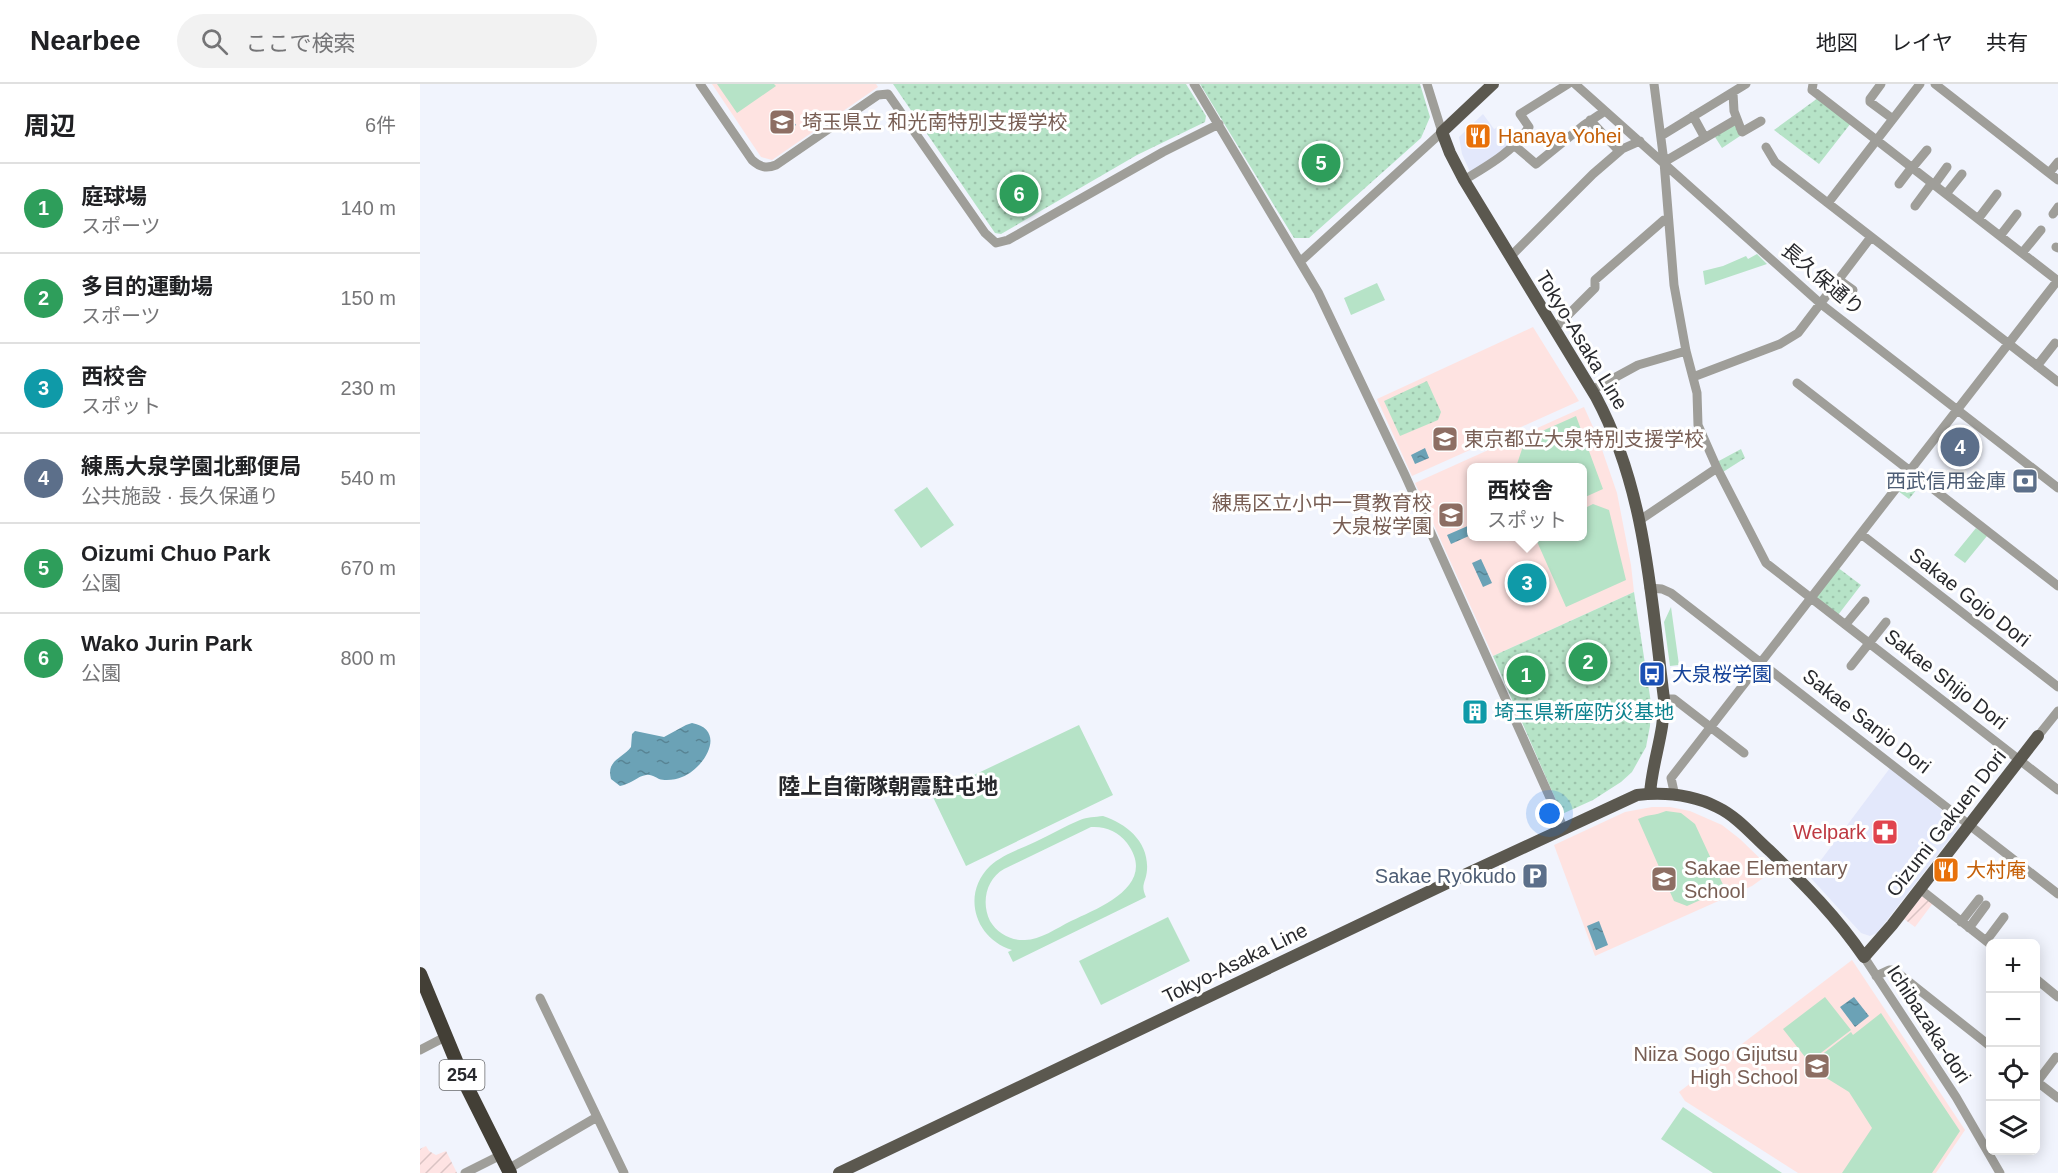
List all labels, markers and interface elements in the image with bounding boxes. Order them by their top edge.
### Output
search box [177,14,597,68]
text: Nearbee [30,25,141,56]
icon: search [198,25,231,58]
text: ここで検索 [246,31,356,56]
text: 地図 [1816,31,1858,54]
text: レイヤ [1891,31,1953,54]
text: 共有 [1986,31,2028,54]
school or university icon: 埼玉県立 和光南特別支援学校 [767,107,797,137]
text: 周辺 [24,111,76,141]
place label: 埼玉県立 和光南特別支援学校 [802,111,1068,133]
text: 6件 [365,114,396,136]
restaurant icon: Hanaya Yohei [1463,121,1493,151]
place label: Hanaya Yohei [1498,125,1621,147]
pin: 5 [1302,140,1340,185]
pin: 6 [1000,172,1038,216]
text: 庭球場 [81,184,147,209]
text: 1 [38,197,49,219]
text: 140 m [340,197,396,219]
text: スポーツ [81,215,161,237]
street label: 長久保通り [1778,238,1868,320]
street label: Tokyo-Asaka Line [1532,267,1632,413]
text: 多目的運動場 [81,274,213,299]
text: 2 [38,287,49,309]
text: 150 m [340,287,396,309]
text: スポーツ [81,305,161,327]
text: 西校舎 [81,364,147,389]
text: 3 [38,377,49,399]
text: 230 m [340,377,396,399]
text: スポット [81,395,161,417]
school or university icon: 東京都立大泉特別支援学校 [1430,424,1460,454]
pin: 4 [1940,424,1980,470]
place label: 東京都立大泉特別支援学校 [1464,428,1704,450]
text: 練馬大泉学園北郵便局 [81,454,301,479]
popup [1467,463,1587,541]
bank icon: 西武信用金庫 [2010,466,2040,496]
text: 4 [38,467,49,489]
text: 540 m [340,467,396,489]
place label: 西武信用金庫 [1886,470,2006,492]
text: 西校舎 [1487,478,1553,503]
text: 公共施設 · 長久保通り [81,485,279,507]
place label: 練馬区立小中一貫教育校 大泉桜学園 [1212,492,1432,537]
school or university icon: 練馬区立小中一貫教育校 大泉桜学園 [1436,500,1466,530]
text: スポット [1487,509,1567,531]
text: Oizumi Chuo Park [81,541,270,566]
street label: Sakae Gojo Dori [1905,543,2035,651]
text: 5 [38,557,49,579]
text: 670 m [340,557,396,579]
pin: 3 [1508,560,1546,606]
text: 公園 [81,572,121,594]
street label: Sakae Shijo Dori [1881,624,2011,734]
text: Wako Jurin Park [81,631,253,656]
pin: 2 [1568,640,1608,684]
text: 6 [38,647,49,669]
text: 800 m [340,647,396,669]
pin: 1 [1506,652,1546,698]
bus stop icon: 大泉桜学園 [1637,659,1667,689]
text: 公園 [81,662,121,684]
place label: 大泉桜学園 [1672,663,1772,685]
street label: Sakae Sanjo Dori [1799,664,1935,778]
building icon: 埼玉県新座防災基地 [1460,697,1490,727]
place label: 埼玉県新座防災基地 [1494,701,1674,723]
street label: Oizumi Gakuen Dori [1882,745,2010,901]
district label: 陸上自衛隊朝霞駐屯地 [778,774,998,799]
your location [1535,799,1564,828]
pharmacy icon: Welpark [1870,817,1900,847]
place label: Welpark [1793,821,1867,843]
restaurant icon: 大村庵 [1931,855,1961,885]
place label: Sakae Elementary School [1684,857,1847,902]
place label: 大村庵 [1966,859,2026,881]
parking icon: Sakae Ryokudo [1520,861,1550,891]
school or university icon: Sakae Elementary School [1649,864,1679,894]
place label: Sakae Ryokudo [1375,865,1516,887]
street label: Tokyo-Asaka Line [1159,919,1311,1007]
map controls [1986,939,2040,1155]
button: + [1986,939,2040,993]
street label: Ichibazaka-dori [1883,961,1975,1087]
button: − [1986,993,2040,1047]
place label: Niiza Sogo Gijutsu High School [1633,1043,1798,1088]
button: locate [1986,1047,2040,1101]
school or university icon: Niiza Sogo Gijutsu High School [1802,1051,1832,1081]
road number: 254 [440,1060,484,1090]
button: layers [1986,1101,2040,1155]

